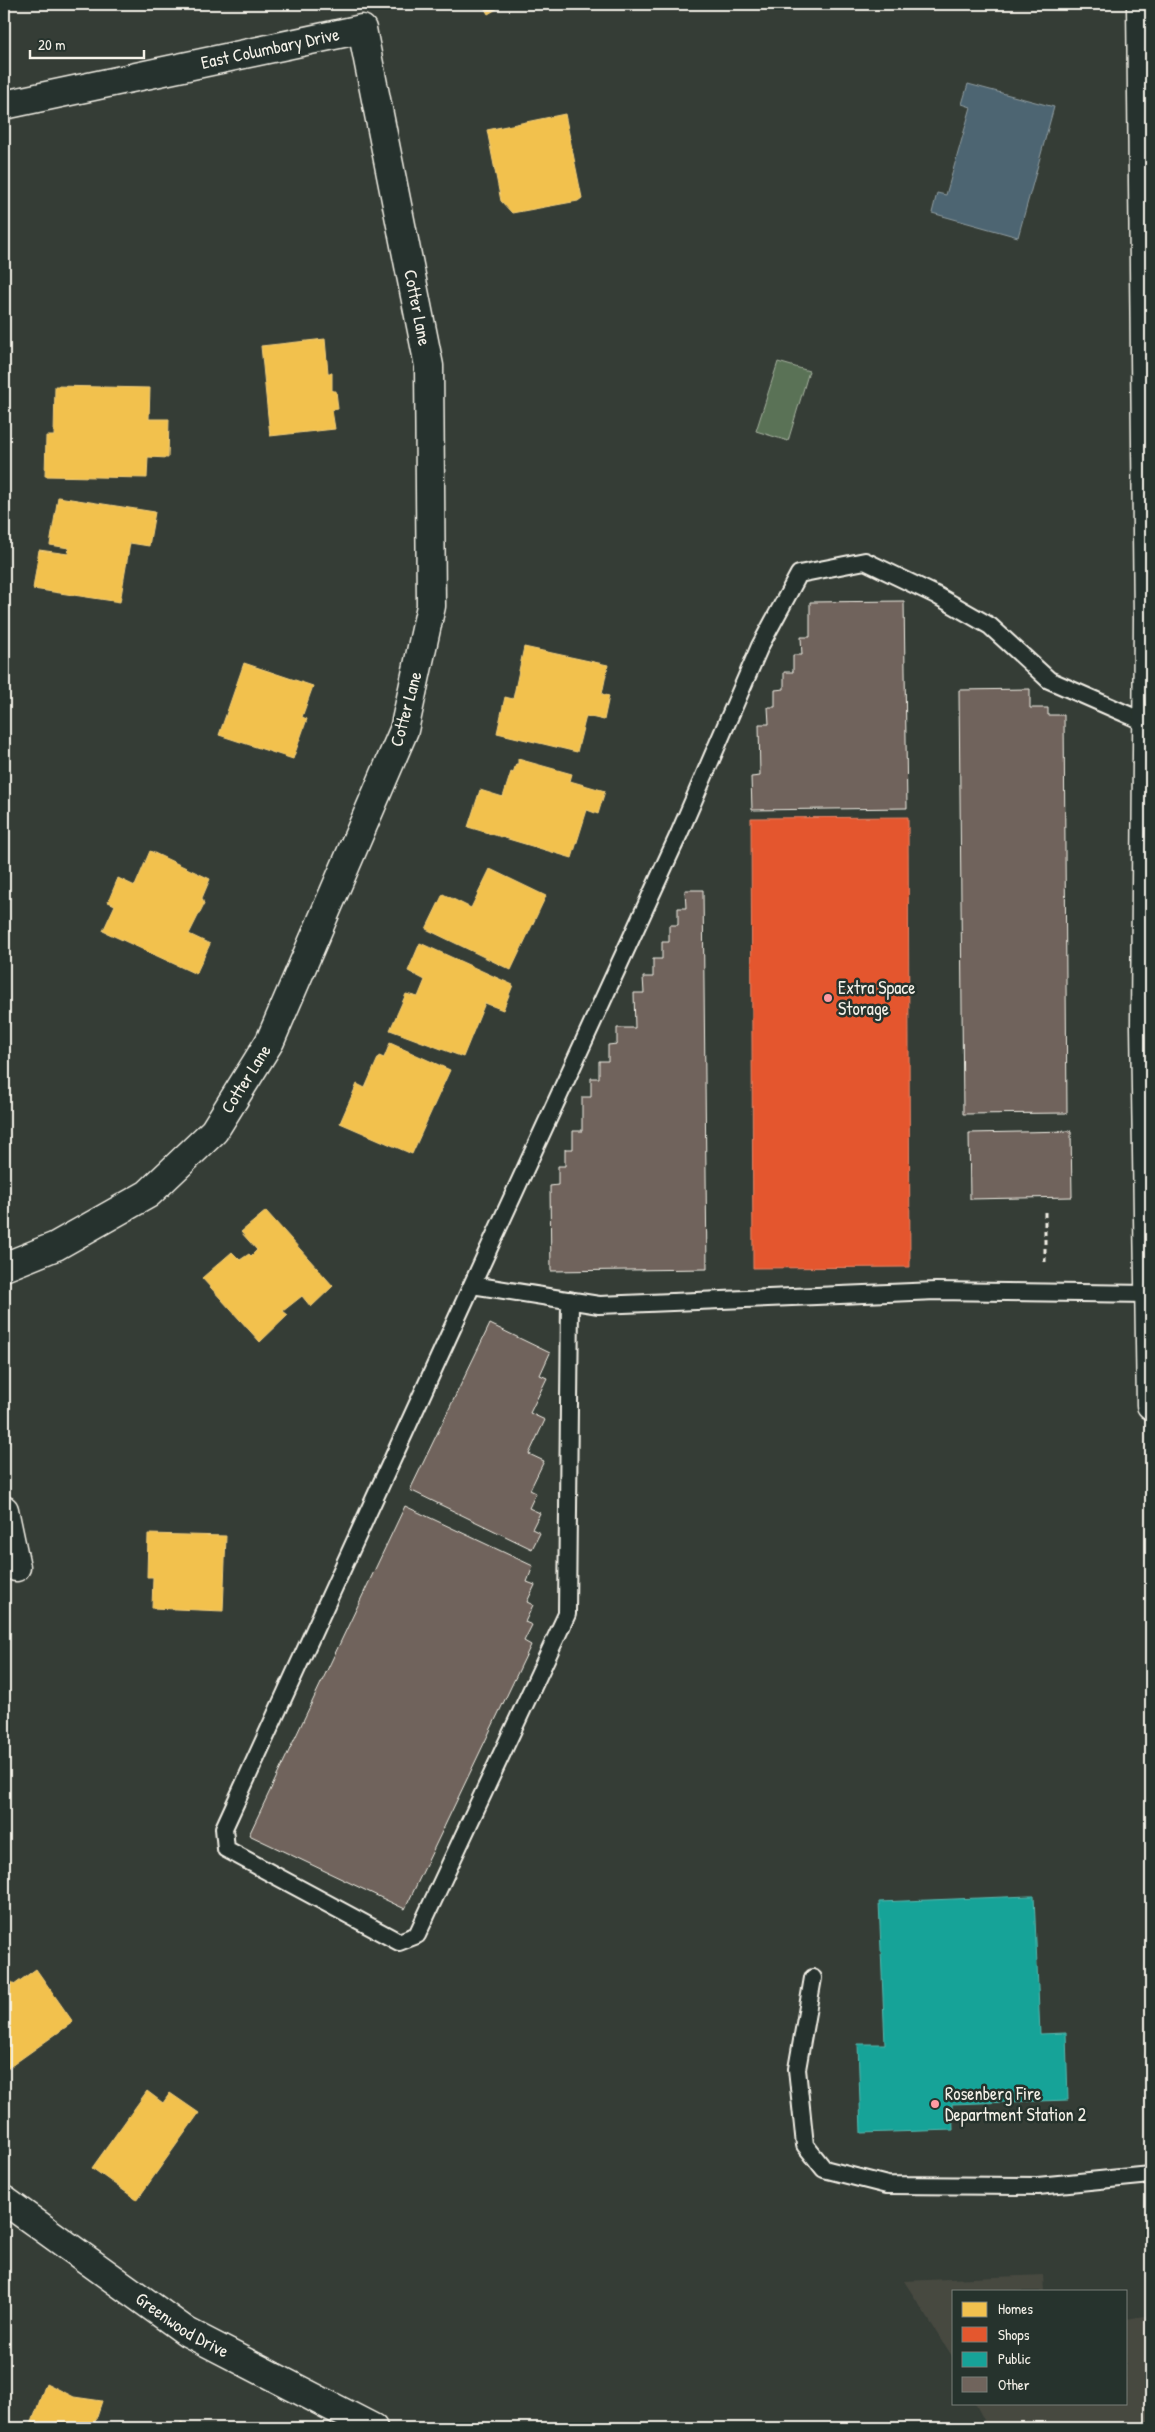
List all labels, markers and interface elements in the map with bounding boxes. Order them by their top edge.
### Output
street label: East Columbary Drive [198,21,341,75]
scale bar [30,28,144,60]
text: 20 m [38,34,65,55]
street label: Cotter Lane [398,267,438,348]
street label: Cotter Lane [384,669,428,749]
place label: Extra Space Storage [838,975,916,1021]
marker: Extra Space Storage [822,992,834,1004]
street label: Cotter Lane [215,1040,277,1118]
place label: Rosenberg Fire Department Station 2 [945,2081,1087,2127]
marker: Rosenberg Fire Department Station 2 [929,2098,941,2110]
street label: Greenwood Drive [131,2286,233,2363]
legend [952,2290,1128,2404]
text: Homes [998,2298,1033,2319]
text: Shops [998,2324,1030,2345]
text: Public [998,2348,1031,2369]
text: Other [998,2374,1030,2395]

